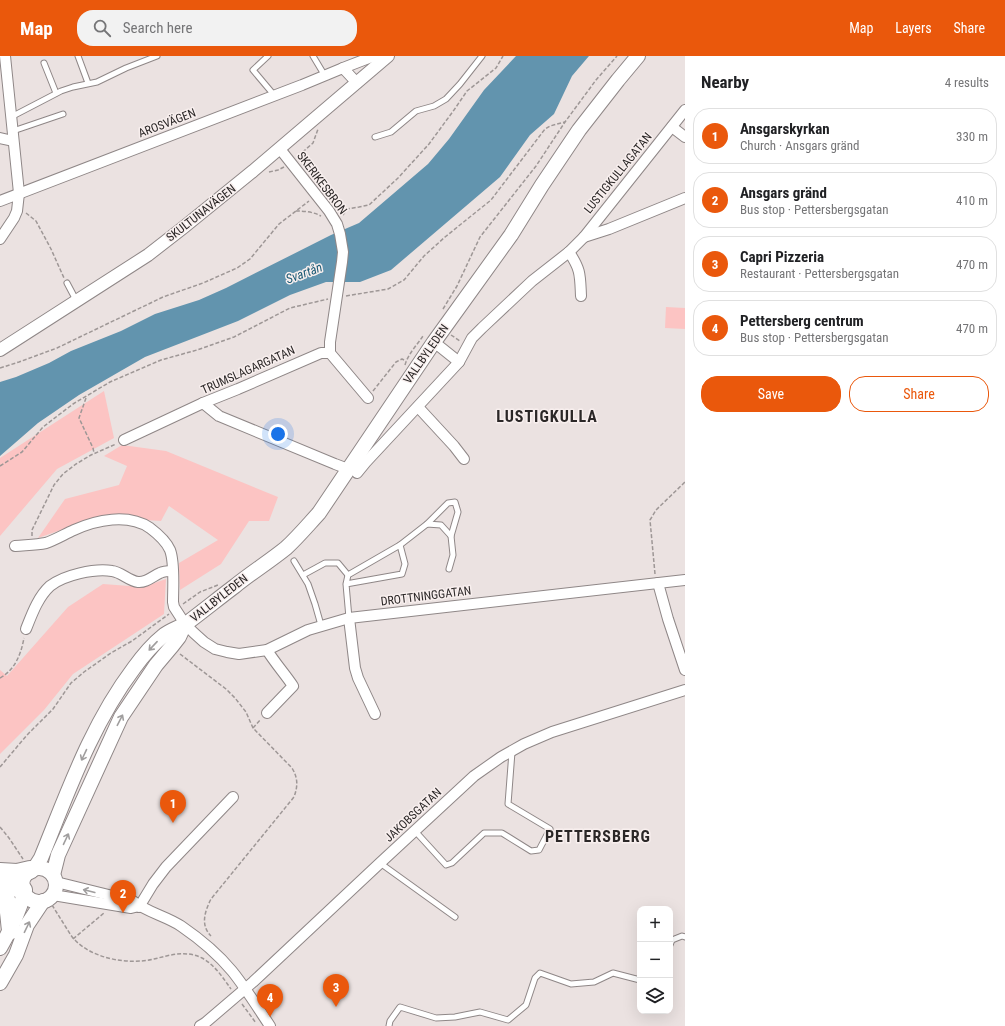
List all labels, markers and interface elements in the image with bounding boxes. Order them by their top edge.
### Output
search box [77,10,357,46]
text: Map [20,17,53,40]
icon: search [91,17,113,39]
text: Search here [123,19,193,37]
text: Map [849,20,873,36]
text: Layers [895,20,932,36]
text: Share [954,20,985,36]
text: Nearby [701,72,749,92]
text: 4 results [945,75,989,90]
street label: AROSVÄGEN [136,105,198,140]
text: Ansgarskyrkan [740,120,830,138]
text: 1 [712,129,718,144]
text: 330 m [956,129,988,144]
street label: LUSTIGKULLAGATAN [581,130,655,216]
text: Church · Ansgars gränd [740,138,860,153]
street label: SKERIKESBRON [294,149,350,217]
street label: SKULTUNAVÄGEN [163,181,238,244]
text: Ansgars gränd [740,184,827,202]
text: 2 [712,193,718,208]
text: 410 m [956,193,988,208]
text: Bus stop · Pettersbergsgatan [740,202,889,217]
text: Capri Pizzeria [740,248,824,266]
text: 3 [712,257,718,272]
text: 470 m [956,257,988,272]
water label: Svartån [284,259,324,287]
text: Restaurant · Pettersbergsgatan [740,266,899,281]
text: Pettersberg centrum [740,312,864,330]
text: 4 [712,321,718,336]
text: 470 m [956,321,988,336]
street label: VALLBYLEDEN [400,322,452,386]
text: Bus stop · Pettersbergsgatan [740,330,889,345]
street label: TRUMSLAGARGATAN [199,343,297,397]
button: Save [701,376,841,412]
button: Share [849,376,989,412]
district label: LUSTIGKULLA [496,407,598,426]
your location [268,424,288,444]
street label: VALLBYLEDEN [187,571,251,625]
street label: DROTTNINGGATAN [380,583,472,609]
one-way arrow [149,641,158,651]
one-way arrow [116,715,124,727]
one-way arrow [80,748,87,760]
street label: JAKOBSGATAN [382,785,444,845]
pin: 1 [160,790,186,823]
district label: PETTERSBERG [545,827,651,846]
one-way arrow [63,833,70,845]
pin: 2 [110,880,136,913]
one-way arrow [83,887,96,894]
map controls [637,906,673,1014]
button: + [637,906,673,942]
one-way arrow [24,921,31,933]
button: − [637,942,673,978]
pin: 3 [323,974,349,1007]
button: layers [637,978,673,1014]
pin: 4 [257,984,283,1017]

